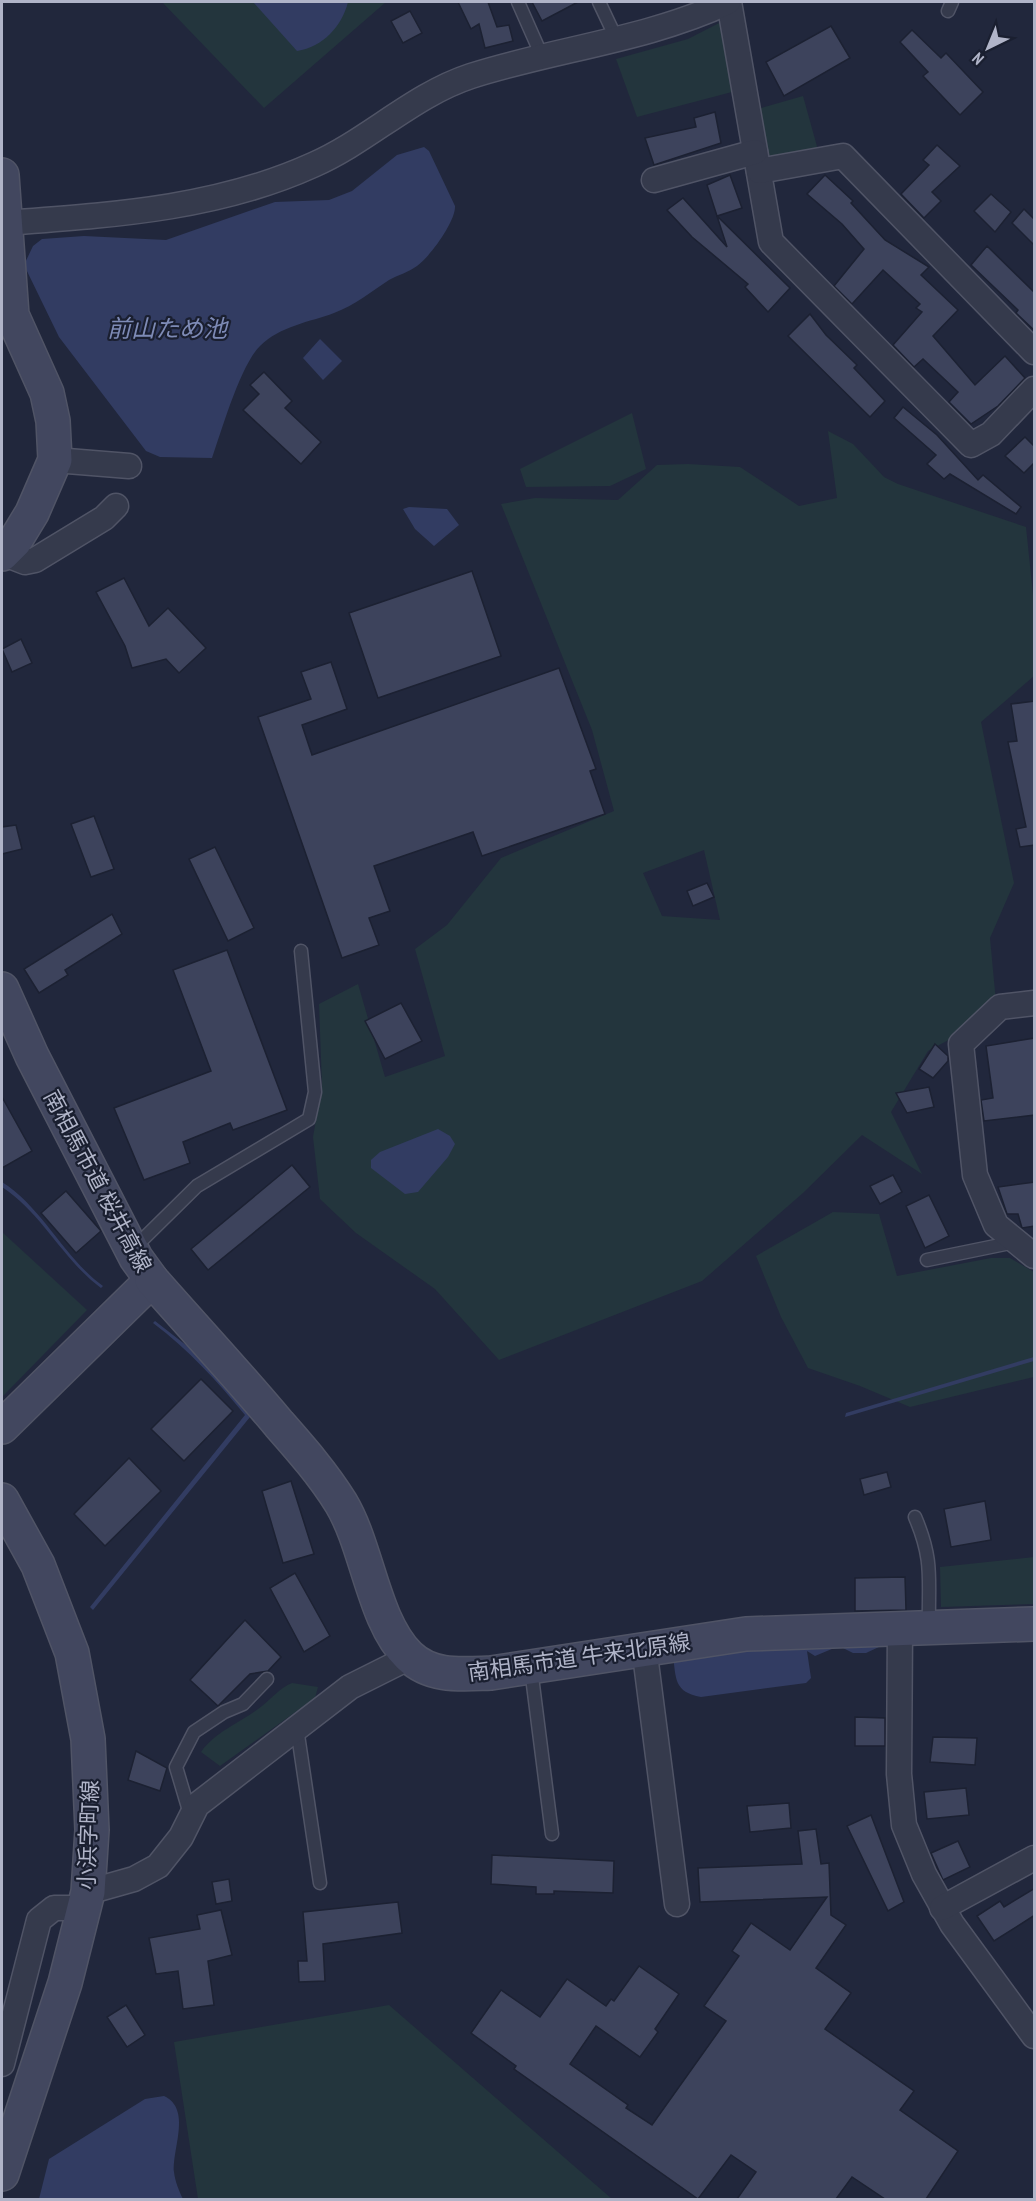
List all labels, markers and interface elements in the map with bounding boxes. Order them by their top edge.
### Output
north arrow [958,18,1018,78]
text: N [968,49,988,69]
water label: 前山ため池 [107,313,229,344]
street label: 南相馬市道 桜井高線 [38,1085,158,1277]
street label: 南相馬市道 牛来北原線 [466,1628,692,1686]
street label: 小浜字町線 [72,1780,104,1890]

